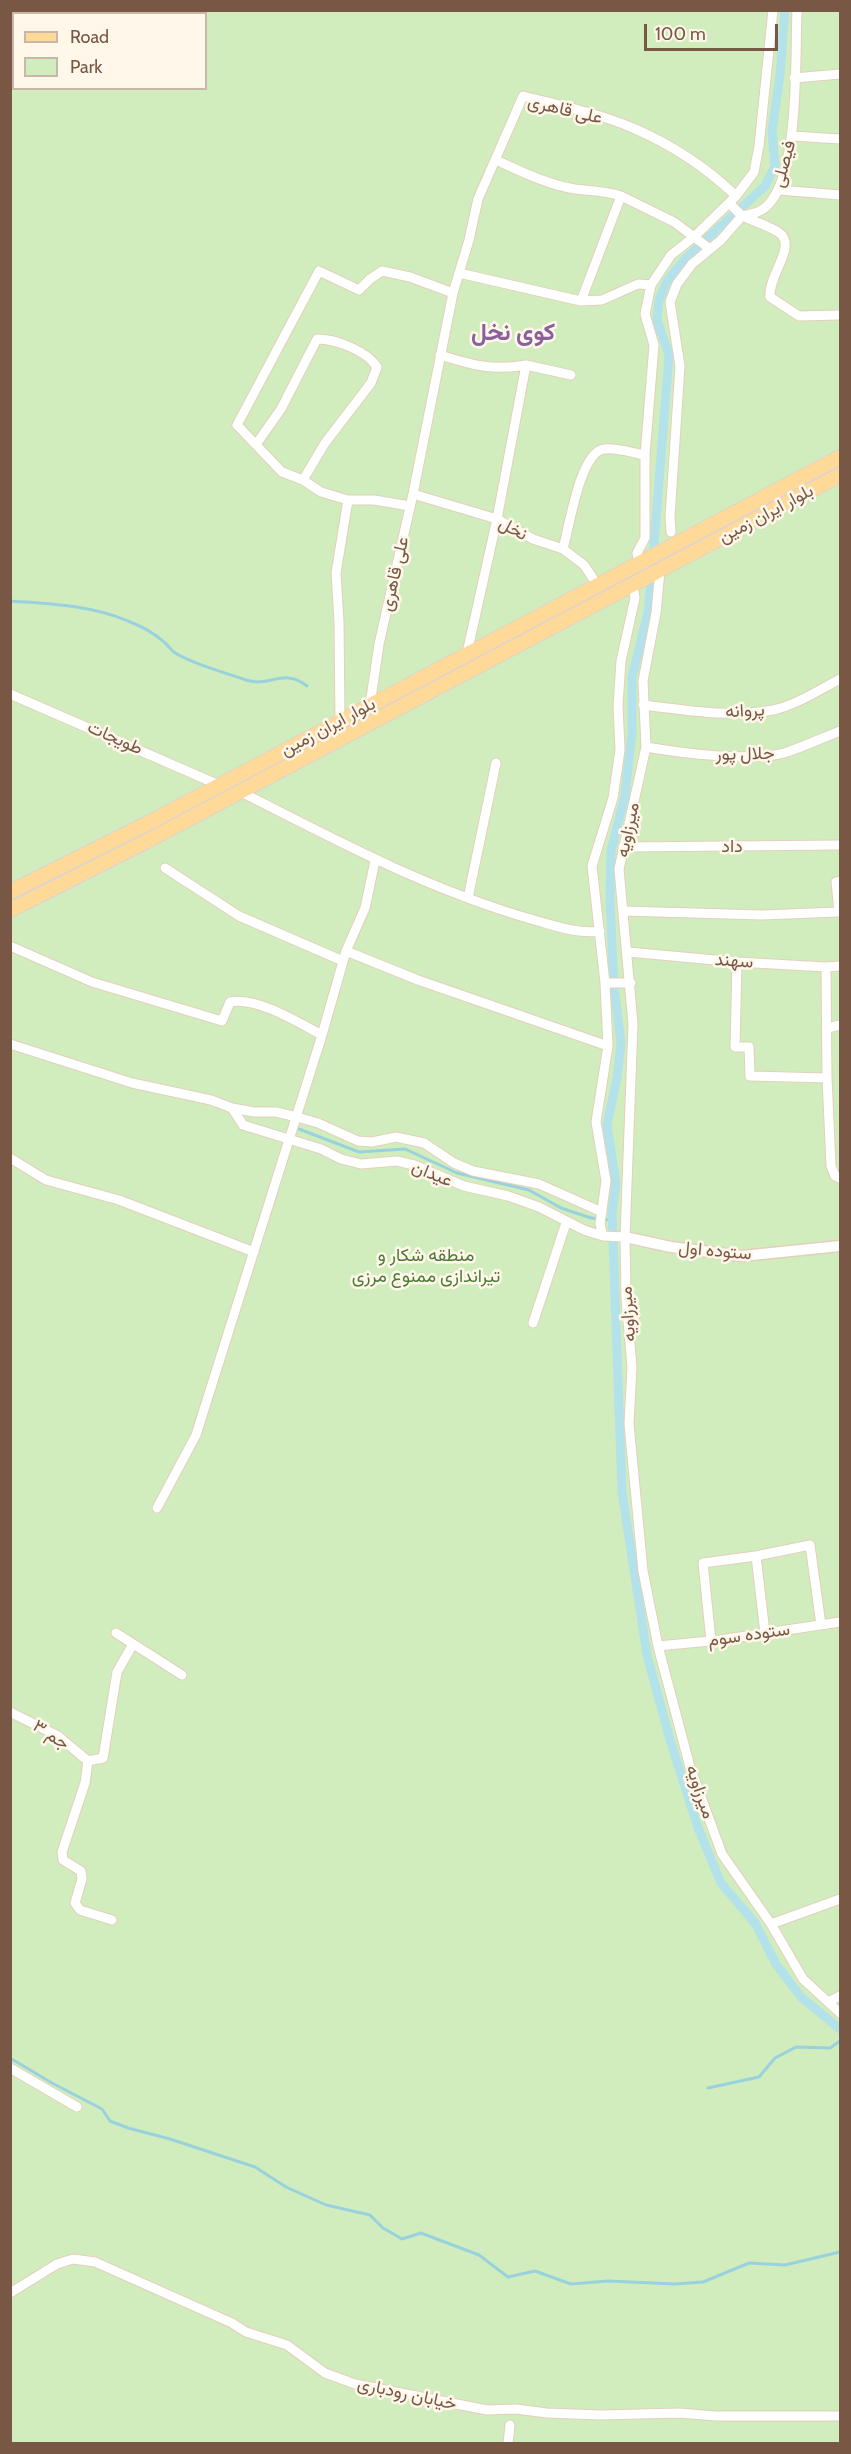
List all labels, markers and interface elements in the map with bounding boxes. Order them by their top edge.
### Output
legend [12,12,207,90]
scale bar [647,12,780,50]
text: 100 m [655,23,706,45]
text: Road [70,26,109,48]
text: Park [70,56,102,78]
street label: علی قاهری [526,91,604,129]
street label: فیصلی [767,138,801,190]
district label: کوی نخل [471,319,555,347]
street label: بلوار ایران زمین [715,480,817,548]
street label: نخل [495,513,531,545]
street label: علی قاهری [376,535,414,613]
street label: بلوار ایران زمین [277,693,379,761]
street label: پروانه [725,699,765,723]
street label: طویجات [84,716,146,760]
street label: جلال پور [715,743,775,765]
street label: میرزاویه [612,801,644,859]
street label: داد [721,836,743,858]
street label: سهند [714,949,754,973]
street label: عیدان [409,1156,455,1192]
street label: ستوده اول [678,1237,752,1265]
park label: منطقه شکار و تیراندازی ممنوع مرزی [352,1245,500,1288]
street label: میرزاویه [615,1286,641,1342]
street label: ستوده سوم [707,1619,791,1651]
street label: جم ۳ [29,1715,73,1755]
street label: میرزاویه [681,1762,719,1822]
street label: خیابان رودباری [355,2373,459,2415]

